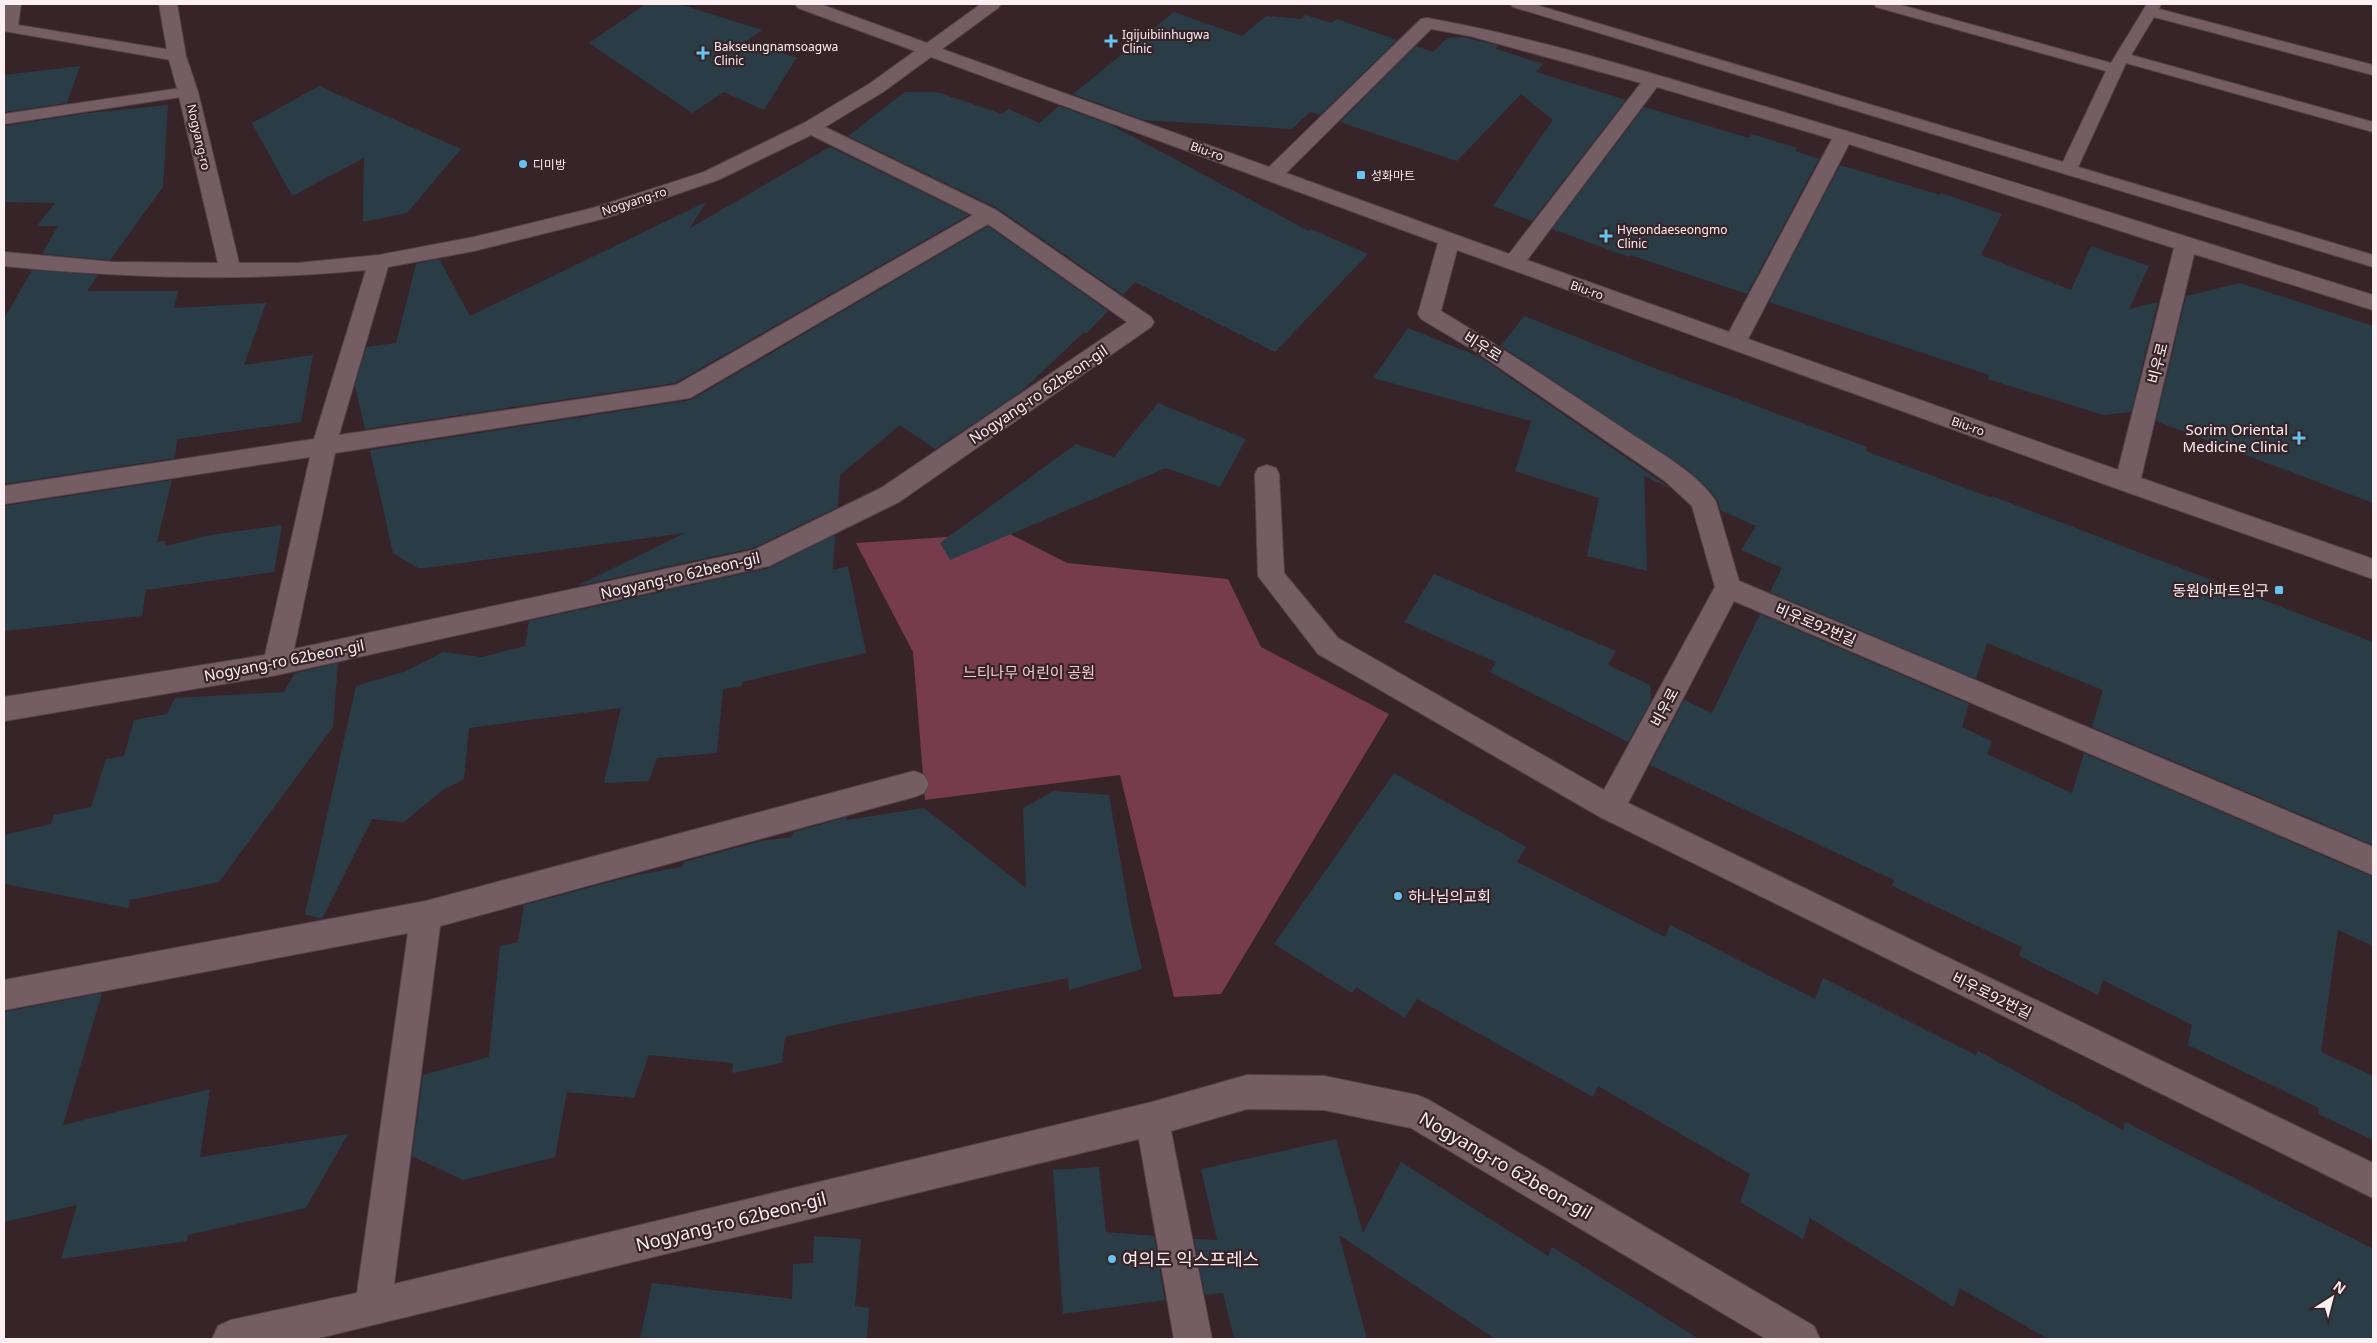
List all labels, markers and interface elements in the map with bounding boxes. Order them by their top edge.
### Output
place label: Igijuibiinhugwa Clinic [1122,26,1210,57]
marker: Igijuibiinhugwa Clinic [1104,34,1118,48]
place label: Bakseungnamsoagwa Clinic [714,38,838,69]
marker: Bakseungnamsoagwa Clinic [696,46,710,60]
street label: Nogyang-ro [183,102,215,172]
street label: Biu-ro [1188,137,1226,165]
place label: 디미방 [533,156,566,173]
marker: 디미방 [517,158,529,170]
place label: 성화마트 [1371,167,1415,184]
marker: 성화마트 [1355,169,1367,181]
street label: Nogyang-ro [599,183,669,219]
place label: Hyeondaeseongmo Clinic [1617,221,1727,252]
marker: Hyeondaeseongmo Clinic [1599,229,1613,243]
street label: Biu-ro [1568,276,1606,304]
street label: 비우로 [1460,327,1506,365]
street label: Nogyang-ro 62beon-gil [965,340,1111,448]
street label: 비우로 [2142,340,2172,386]
street label: Biu-ro [1949,412,1987,440]
place label: Sorim Oriental Medicine Clinic [2183,419,2288,456]
marker: Sorim Oriental Medicine Clinic [2292,431,2306,445]
street label: Nogyang-ro 62beon-gil [598,547,762,603]
place label: 동원아파트입구 [2172,580,2269,600]
marker: 동원아파트입구 [2273,584,2285,596]
street label: 비우로92번길 [1772,598,1860,650]
street label: Nogyang-ro 62beon-gil [202,635,366,685]
park label: 느티나무 어린이 공원 [963,662,1095,682]
street label: 비우로 [1645,684,1683,730]
place label: 하나님의교회 [1408,886,1491,906]
marker: 하나님의교회 [1392,890,1404,902]
street label: 비우로92번길 [1949,967,2035,1023]
street label: Nogyang-ro 62beon-gil [1415,1106,1597,1224]
street label: Nogyang-ro 62beon-gil [633,1186,829,1256]
place label: 여의도 익스프레스 [1122,1247,1259,1271]
marker: 여의도 익스프레스 [1106,1253,1118,1265]
north arrow [2307,1273,2357,1323]
text: N [2330,1276,2350,1298]

